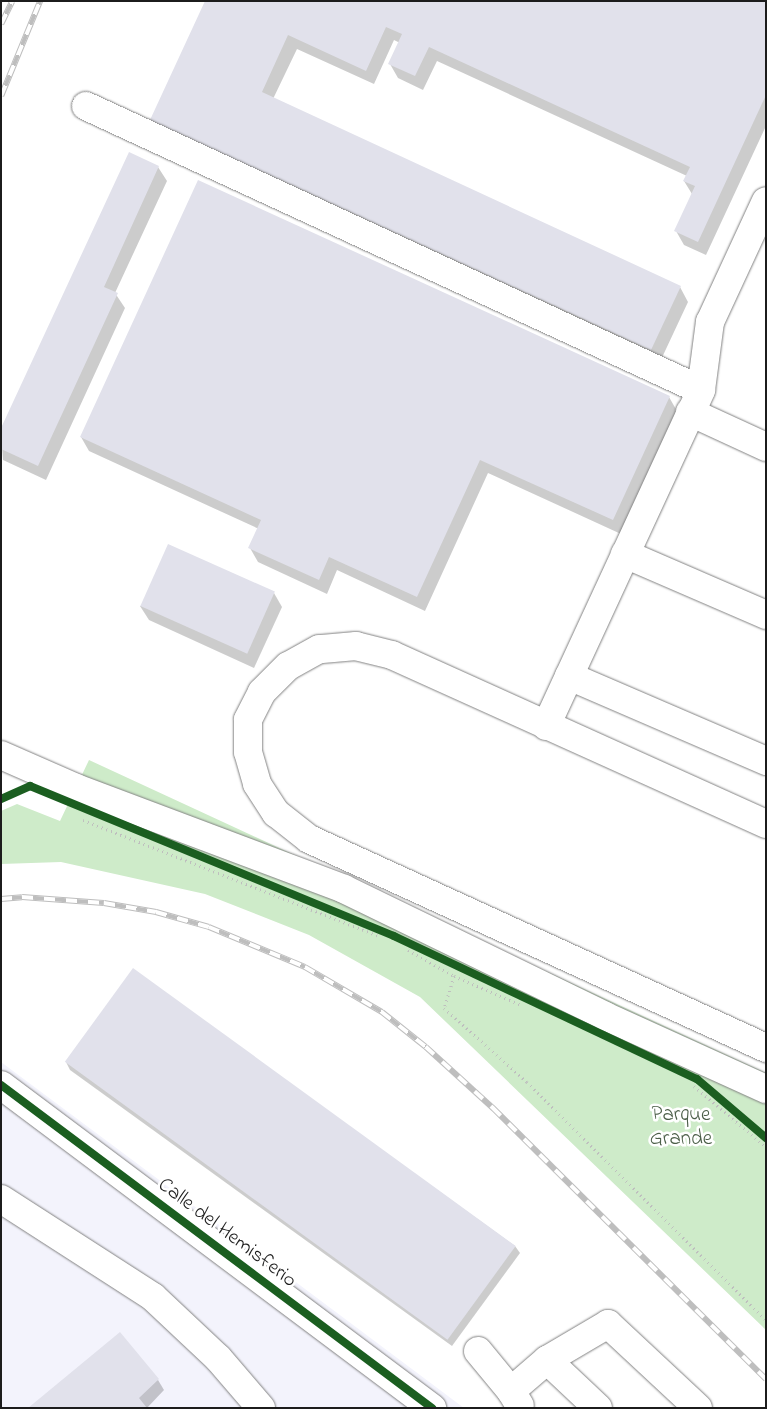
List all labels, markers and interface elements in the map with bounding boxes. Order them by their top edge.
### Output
park label: Parque Grande [650,1102,712,1152]
street label: Calle del Hemisferio [153,1173,301,1293]

